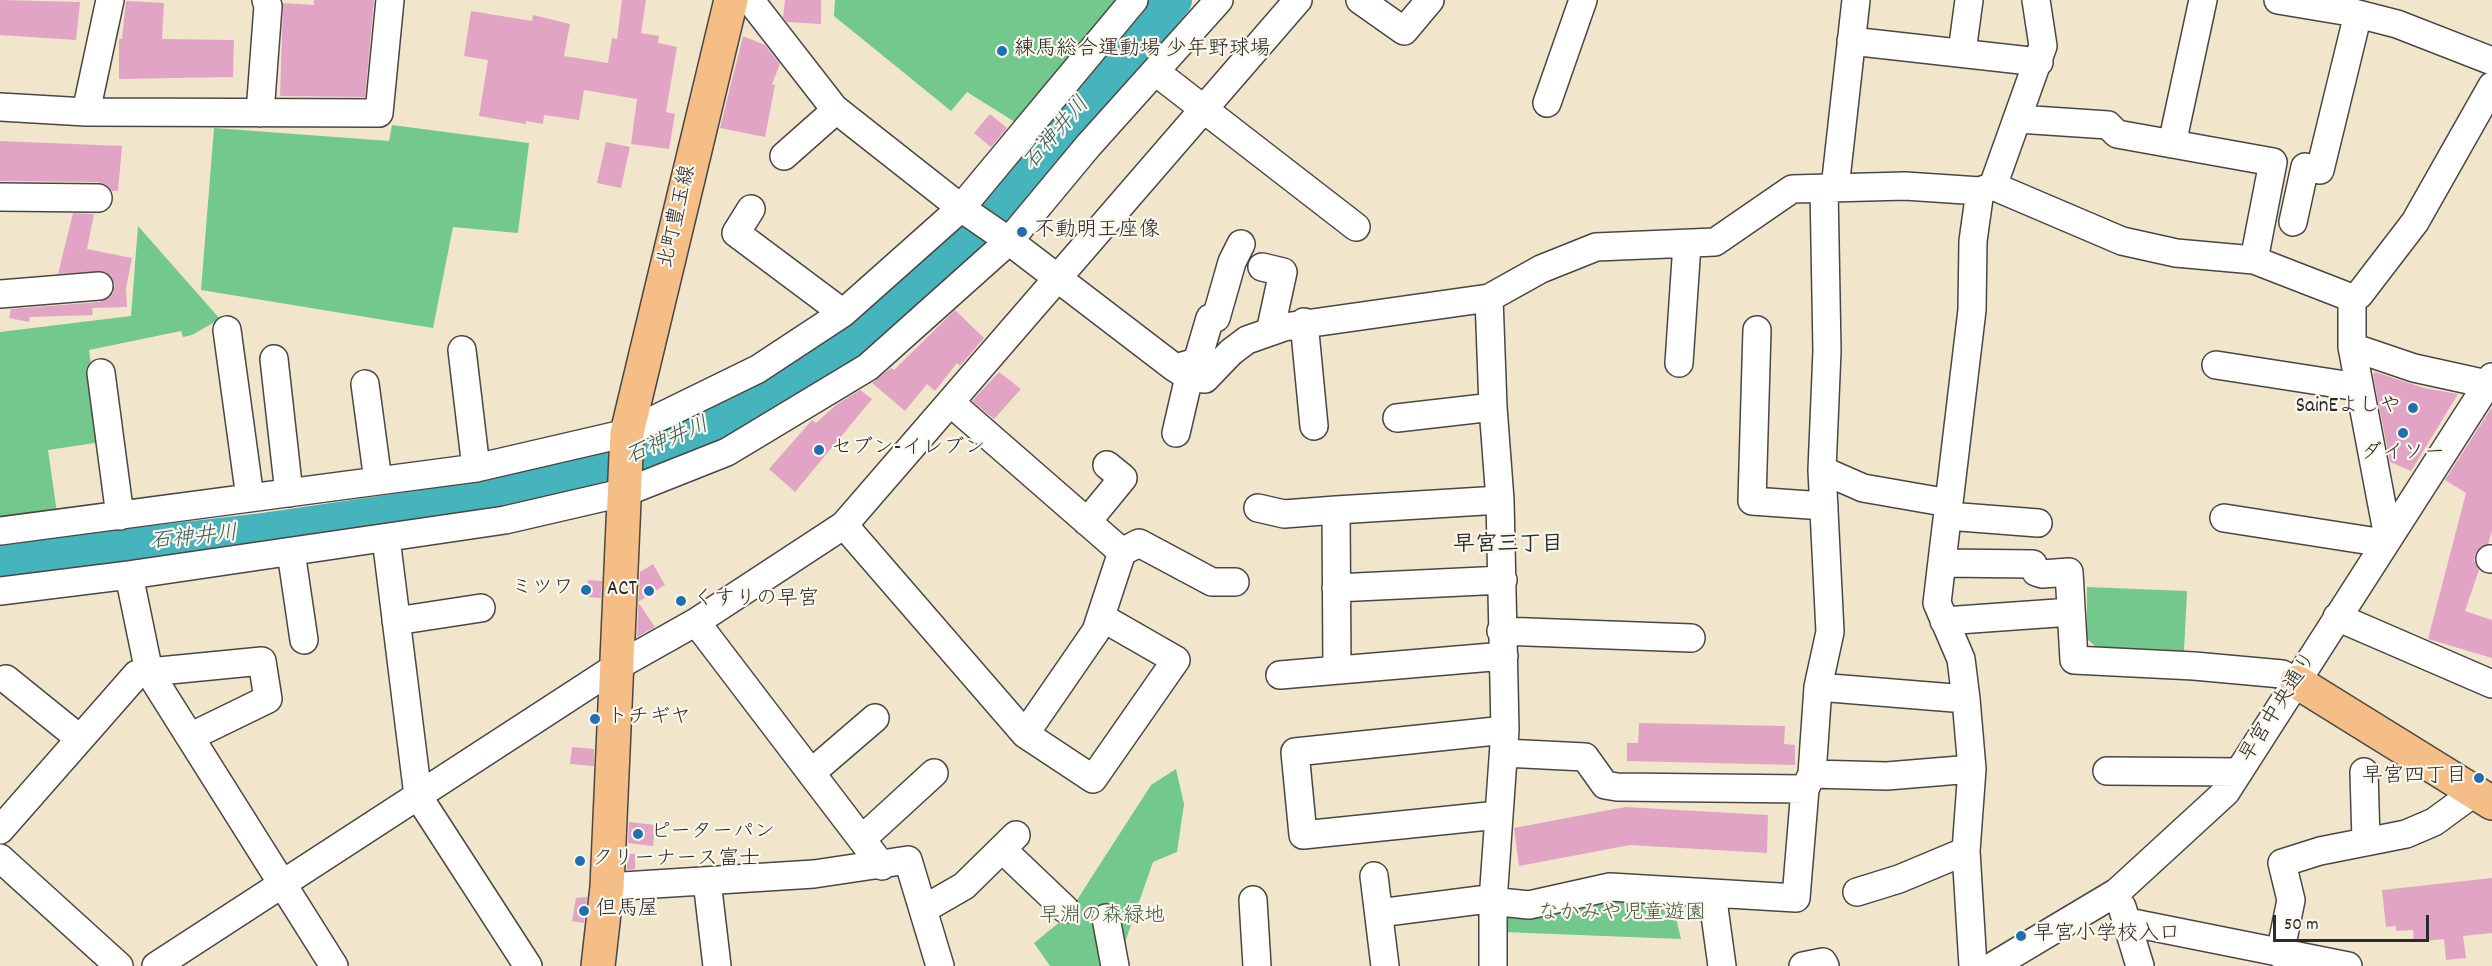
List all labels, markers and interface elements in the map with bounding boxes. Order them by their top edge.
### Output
place label: 練馬総合運動場 少年野球場 [1014,38,1271,64]
marker: 練馬総合運動場 少年野球場 [995,44,1009,58]
water label: 石神井川 [1019,93,1097,177]
street label: 北町豊玉線 [655,163,703,271]
place label: 不動明王座像 [1034,219,1160,245]
marker: 不動明王座像 [1015,225,1029,239]
place label: SainEよしや [2296,395,2401,421]
marker: SainEよしや [2406,401,2420,415]
water label: 石神井川 [622,414,714,472]
marker: ダイソー [2396,426,2410,440]
place label: セブン-イレブン [831,437,985,463]
place label: ダイソー [2361,442,2445,468]
marker: セブン-イレブン [812,443,826,457]
water label: 石神井川 [149,522,239,558]
district label: 早宮三丁目 [1453,534,1563,560]
place label: ミツワ [511,577,574,603]
place label: ACT [607,578,637,604]
marker: ミツワ [579,583,593,597]
marker: ACT [642,584,656,598]
place label: くすりの早宮 [693,588,819,614]
marker: くすりの早宮 [674,594,688,608]
street label: 早宮中央通り [2236,648,2324,768]
place label: トチギヤ [607,706,691,732]
marker: トチギヤ [588,712,602,726]
place label: 早宮四丁目 [2362,765,2467,791]
marker: 早宮四丁目 [2472,771,2486,785]
place label: ピーターパン [650,821,775,847]
marker: ピーターパン [631,827,645,841]
place label: クリーナース富士 [592,848,760,874]
marker: クリーナース富士 [573,854,587,868]
place label: 但馬屋 [596,898,659,924]
park label: なかみや児童遊園 [1538,902,1706,928]
scale bar [2276,903,2432,941]
marker: 但馬屋 [577,904,591,918]
park label: 早淵の森緑地 [1039,905,1165,931]
text: 50 m [2284,913,2319,938]
place label: 早宮小学校入口 [2033,923,2180,949]
marker: 早宮小学校入口 [2014,929,2028,943]

